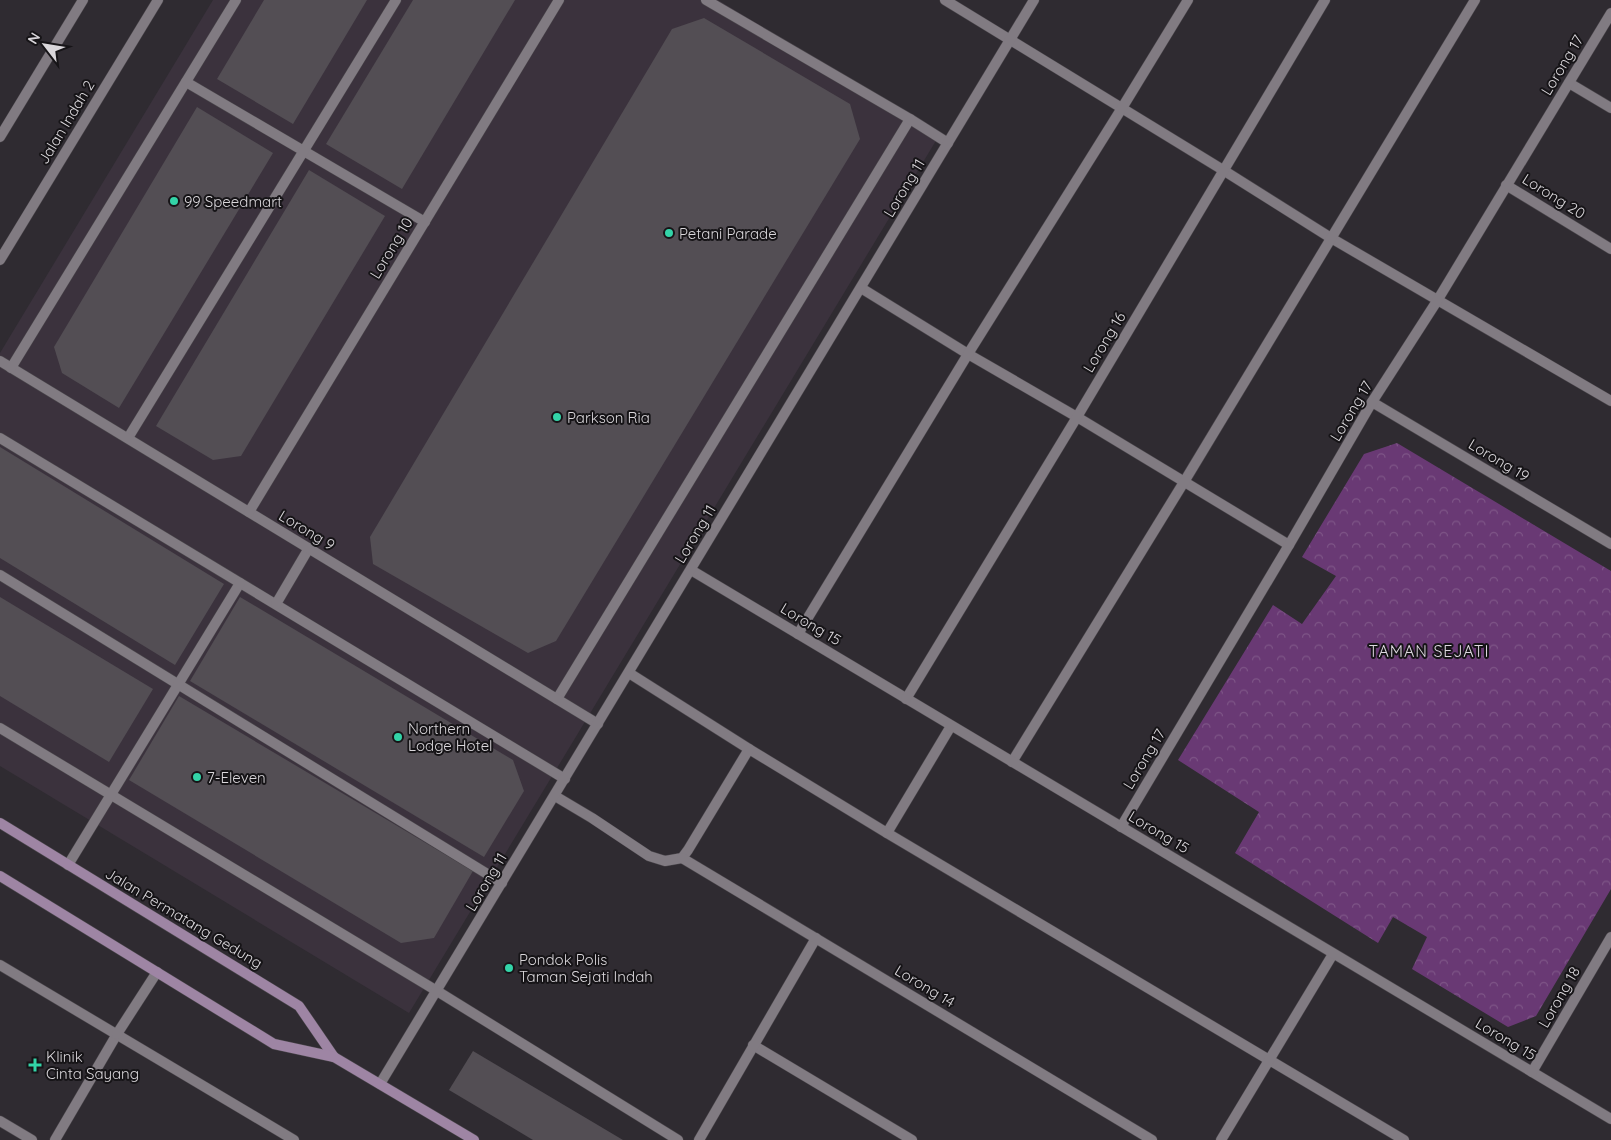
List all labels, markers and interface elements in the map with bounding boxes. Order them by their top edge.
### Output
north arrow [20,20,70,70]
text: N [23,29,44,47]
street label: Lorong 17 [1537,31,1588,99]
street label: Jalan Indah 2 [34,77,98,167]
street label: Lorong 11 [879,155,929,221]
street label: Lorong 20 [1519,169,1589,223]
place label: 99 Speedmart [184,192,282,211]
marker: 99 Speedmart [168,195,180,207]
street label: Lorong 10 [365,214,417,282]
place label: Petani Parade [679,224,777,243]
marker: Petani Parade [663,227,675,239]
street label: Lorong 16 [1079,308,1129,376]
street label: Lorong 17 [1326,377,1377,445]
place label: Parkson Ria [567,408,650,427]
marker: Parkson Ria [551,411,563,423]
street label: Lorong 19 [1465,434,1533,486]
street label: Lorong 11 [670,501,720,567]
street label: Lorong 9 [276,506,338,554]
street label: Lorong 15 [777,598,845,650]
district label: TAMAN SEJATI [1369,641,1489,661]
place label: Northern Lodge Hotel [408,719,493,755]
street label: Lorong 17 [1119,725,1170,793]
marker: Northern Lodge Hotel [392,731,404,743]
place label: 7-Eleven [207,768,266,787]
marker: 7-Eleven [191,771,203,783]
street label: Lorong 15 [1125,806,1193,858]
street label: Lorong 11 [461,849,511,915]
street label: Jalan Permatang Gedung [102,864,266,972]
place label: Pondok Polis Taman Sejati Indah [519,950,653,986]
street label: Lorong 14 [891,961,959,1011]
marker: Pondok Polis Taman Sejati Indah [503,962,515,974]
street label: Lorong 18 [1534,963,1584,1031]
street label: Lorong 15 [1472,1013,1540,1065]
place label: Klinik Cinta Sayang [46,1047,139,1083]
marker: Klinik Cinta Sayang [28,1058,42,1072]

